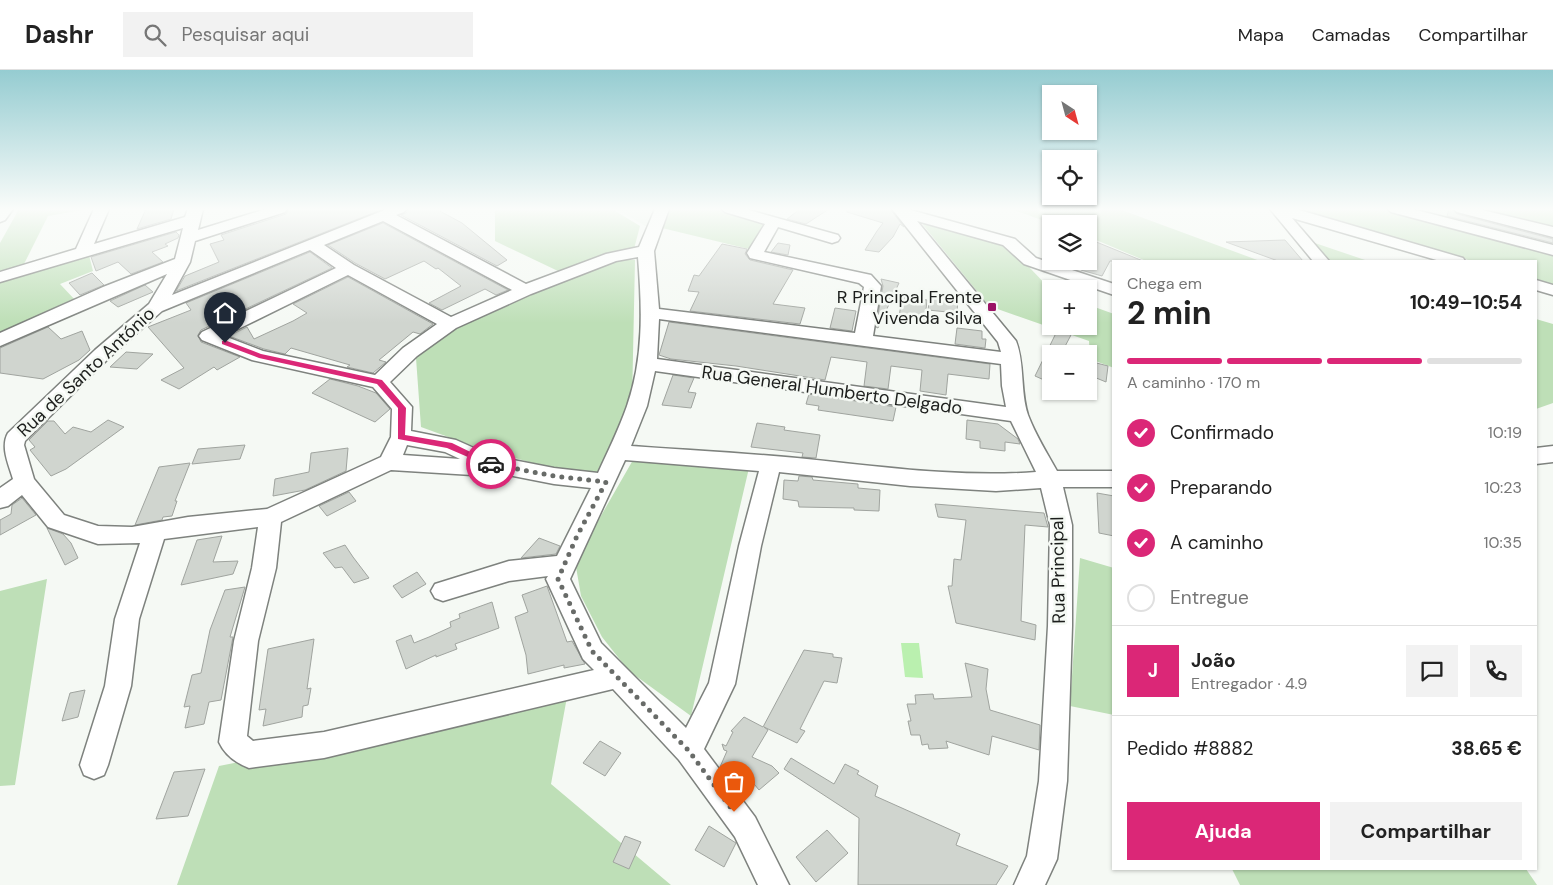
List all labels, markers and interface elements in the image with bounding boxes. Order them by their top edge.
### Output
search box [123,12,473,57]
text: Dashr [25,19,93,50]
icon: search [141,21,169,49]
text: Pesquisar aqui [181,22,309,47]
text: Mapa [1238,23,1284,47]
text: Camadas [1312,23,1390,47]
text: Compartilhar [1418,23,1528,47]
north arrow [1042,85,1098,140]
map controls [1042,85,1097,400]
button: locate [1042,150,1097,205]
button: layers [1042,215,1097,270]
text: Chega em [1127,273,1202,294]
button: + [1042,280,1097,335]
place label: R Principal Frente Vivenda Silva [837,285,982,330]
text: 10:49–10:54 [1410,290,1522,315]
pin [204,292,246,343]
text: 2 min [1127,292,1212,334]
icon: home [211,299,239,327]
marker: R Principal Frente Vivenda Silva [986,301,998,313]
street label: Rua de Santo António [12,302,160,442]
button: − [1042,345,1097,400]
street label: Rua General Humberto Delgado [700,360,964,420]
text: A caminho · 170 m [1127,372,1260,393]
icon: check [1127,419,1155,447]
text: Confirmado [1170,420,1274,445]
text: 10:19 [1488,422,1522,443]
courier [466,439,516,489]
icon: car [477,450,505,478]
icon: check [1127,474,1155,502]
text: Preparando [1170,475,1272,500]
text: 10:23 [1484,477,1522,498]
street label: Rua Principal [1045,516,1071,624]
icon: check [1127,529,1155,557]
text: A caminho [1170,530,1263,555]
text: 10:35 [1484,532,1522,553]
text: Entregue [1170,585,1249,610]
button: chat [1406,645,1458,697]
button: phone [1470,645,1522,697]
text: João [1191,648,1236,673]
text: J [1148,658,1158,683]
text: Entregador · 4.9 [1191,673,1307,694]
text: Pedido #8882 [1127,736,1254,761]
text: 38.65 € [1451,736,1522,761]
pin [713,761,755,812]
icon: bag [720,768,748,796]
button: Ajuda [1127,802,1320,860]
button: Compartilhar [1330,802,1522,860]

